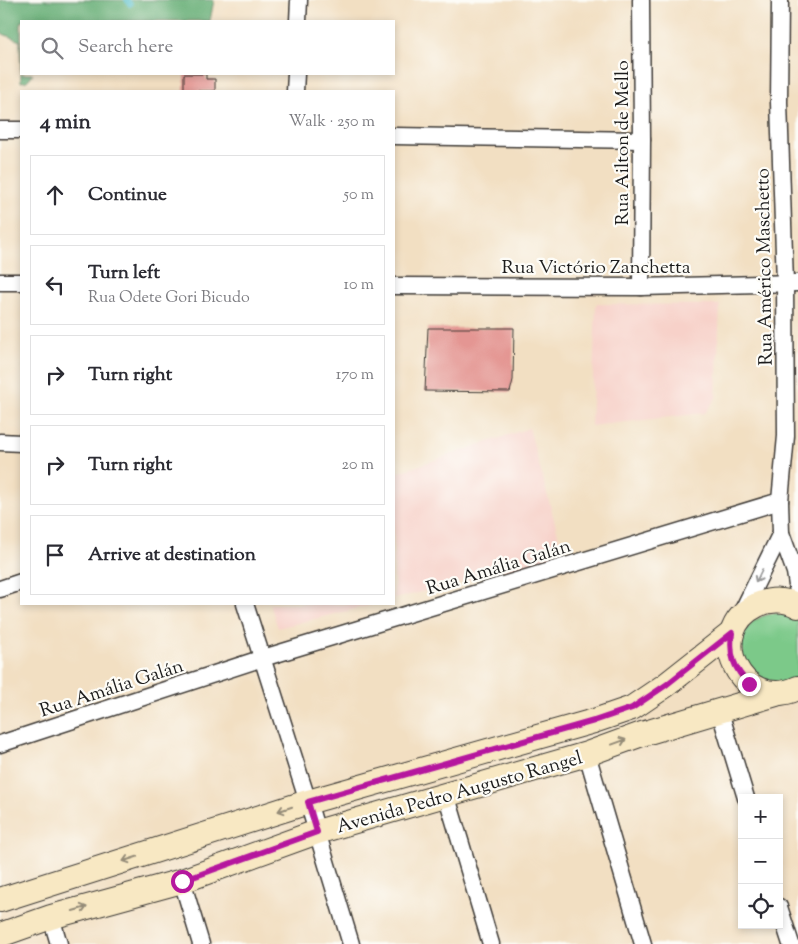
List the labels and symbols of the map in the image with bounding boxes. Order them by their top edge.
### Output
street label: Rua Ailton de Mello [610,60,637,226]
street label: Rua Américo Maschetto [750,168,781,366]
street label: Rua Victório Zanchetta [501,255,691,282]
street label: Rua Amália Galán [423,534,574,603]
one-way arrow [754,568,764,583]
street label: Rua Amália Galán [36,653,187,725]
route end [738,673,761,696]
one-way arrow [611,737,626,746]
street label: Avenida Pedro Augusto Rangel [334,745,586,841]
one-way arrow [277,805,293,815]
one-way arrow [123,854,139,864]
route start [171,870,194,893]
one-way arrow [71,904,87,913]

